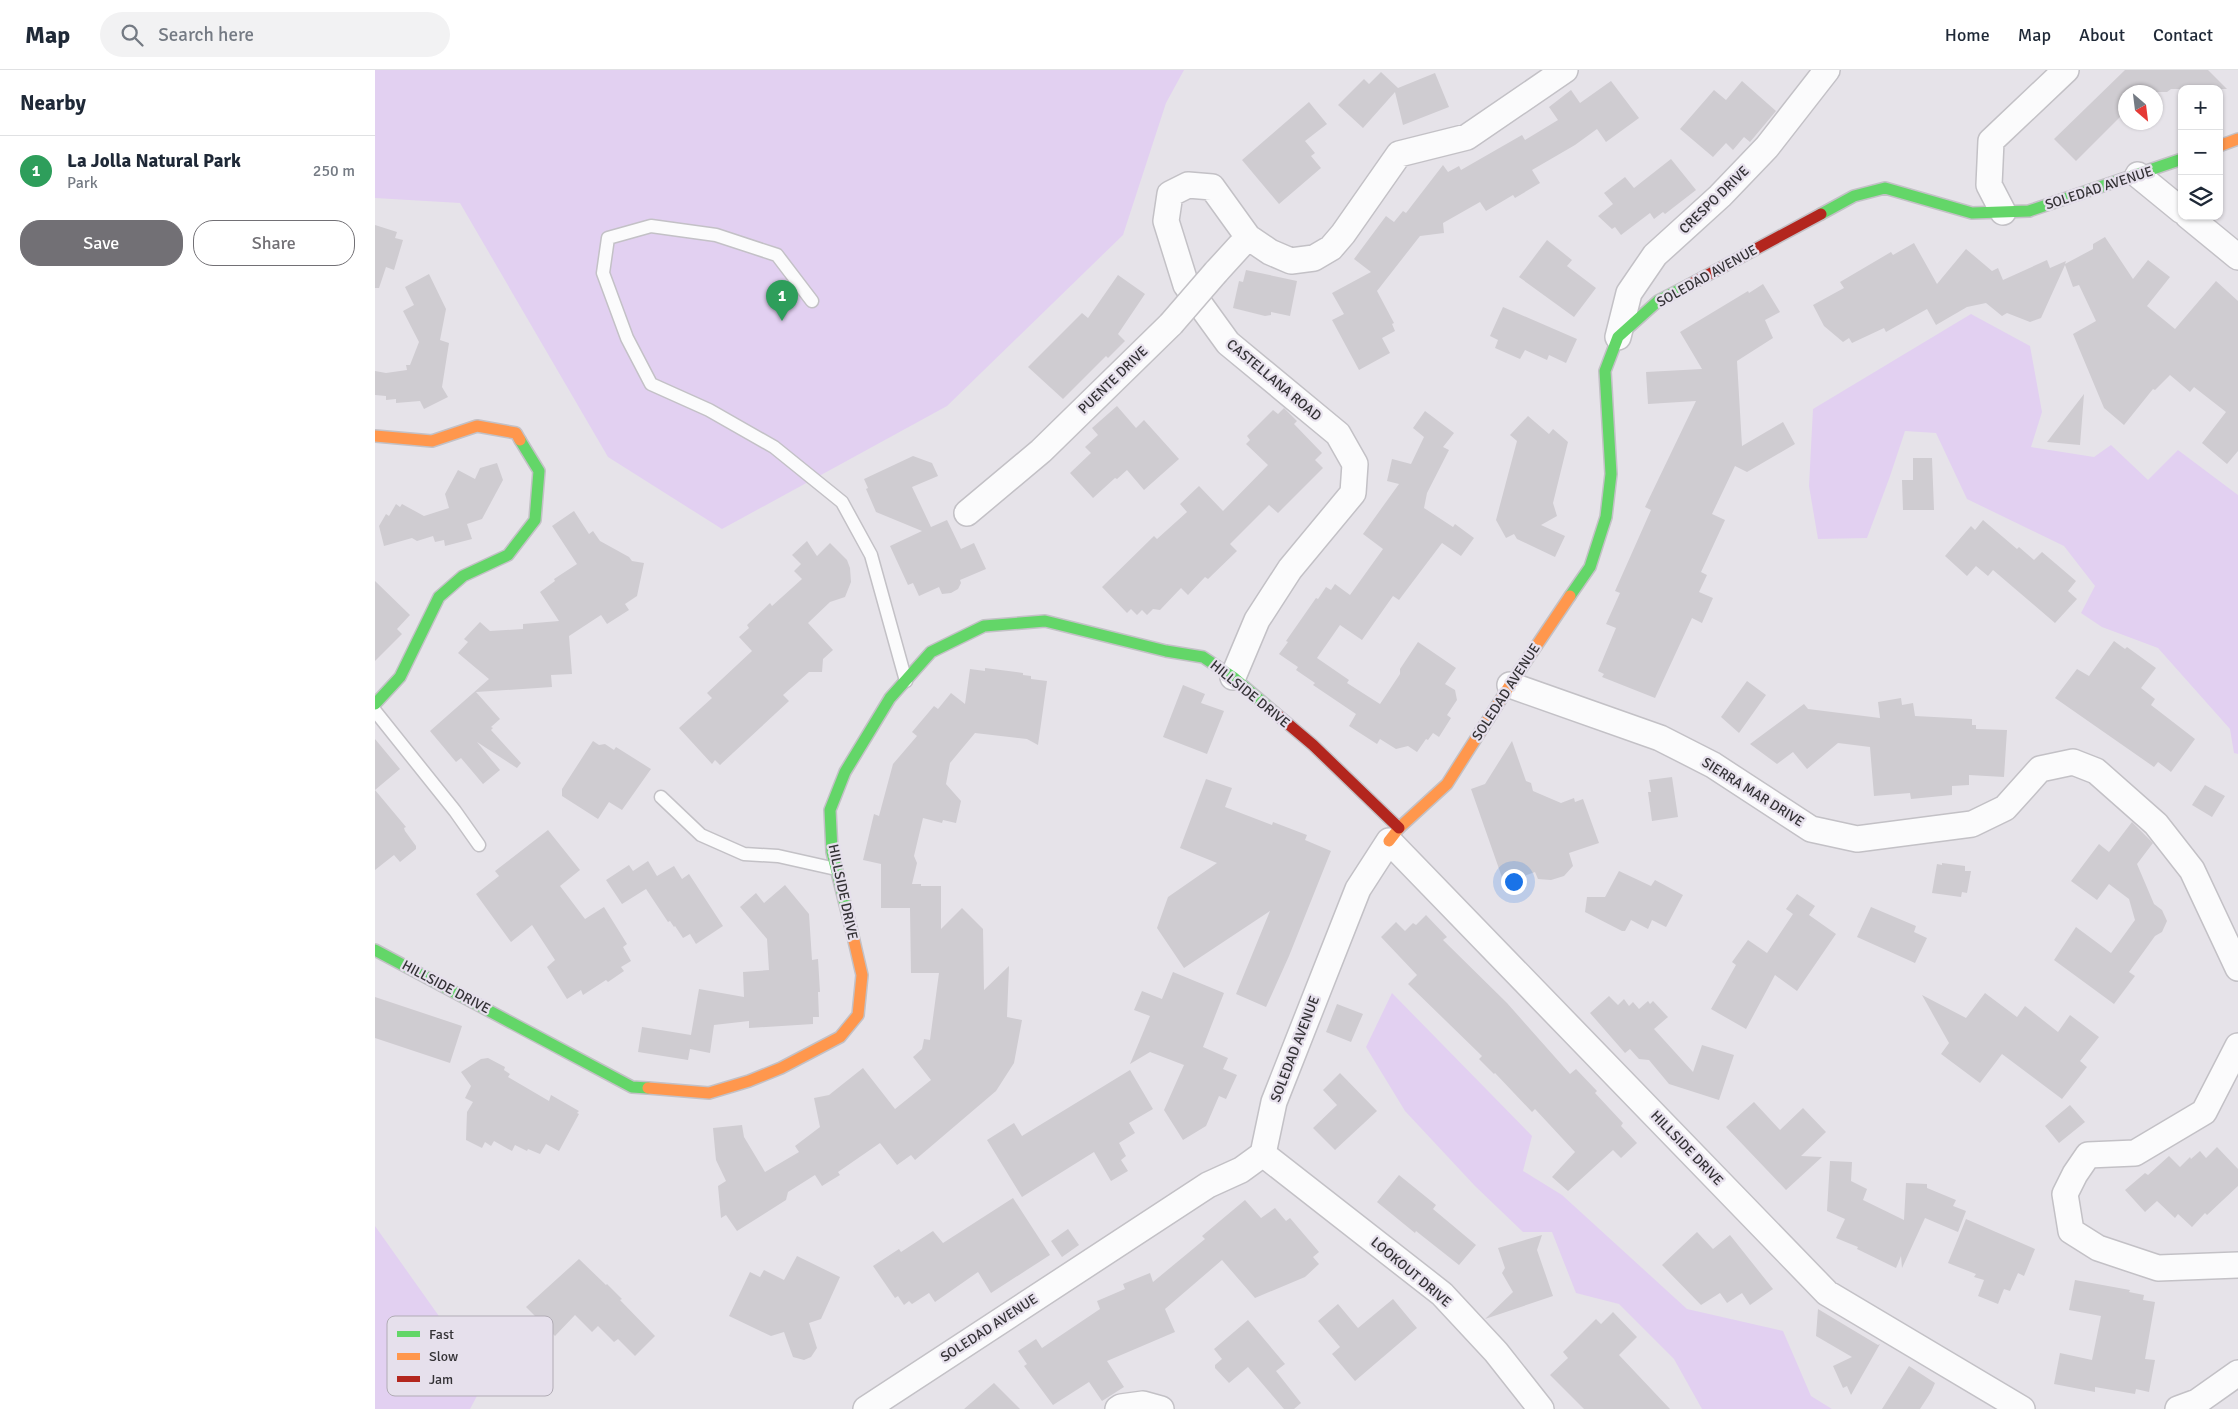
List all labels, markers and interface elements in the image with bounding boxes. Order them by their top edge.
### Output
search box [100,12,450,57]
text: Map [25,20,70,50]
icon: search [118,21,146,49]
text: Search here [158,23,254,47]
text: Home [1945,24,1990,46]
text: Map [2018,24,2051,46]
text: About [2079,24,2125,46]
text: Contact [2153,24,2213,46]
north arrow [2118,85,2163,130]
map controls [2178,85,2223,220]
button: + [2178,85,2223,130]
text: Nearby [20,90,86,116]
button: − [2178,130,2223,175]
text: La Jolla Natural Park [67,149,241,173]
text: 1 [32,161,40,181]
text: 250 m [313,161,355,181]
street label: CRESPO DRIVE [1676,162,1752,237]
street label: SOLEDAD AVENUE [2043,163,2155,213]
text: Park [67,173,98,193]
button: layers [2178,175,2223,220]
button: Save [20,220,183,266]
button: Share [193,220,355,266]
street label: SOLEDAD AVENUE [1654,241,1760,311]
pin: 1 [766,280,798,321]
street label: CASTELLANA ROAD [1223,336,1325,424]
street label: PUENTE DRIVE [1075,343,1151,417]
street label: SOLEDAD AVENUE [1468,640,1544,744]
street label: HILLSIDE DRIVE [1207,657,1293,731]
street label: SIERRA MAR DRIVE [1699,754,1807,830]
street label: HILLSIDE DRIVE [825,843,861,941]
your location [1501,869,1527,895]
street label: HILLSIDE DRIVE [399,957,493,1017]
street label: SOLEDAD AVENUE [1267,993,1323,1104]
street label: HILLSIDE DRIVE [1647,1107,1727,1189]
street label: LOOKOUT DRIVE [1367,1233,1455,1311]
street label: SOLEDAD AVENUE [937,1290,1041,1366]
legend [387,1316,553,1396]
text: Fast [429,1326,454,1343]
text: Slow [429,1348,458,1365]
text: Jam [429,1371,453,1388]

